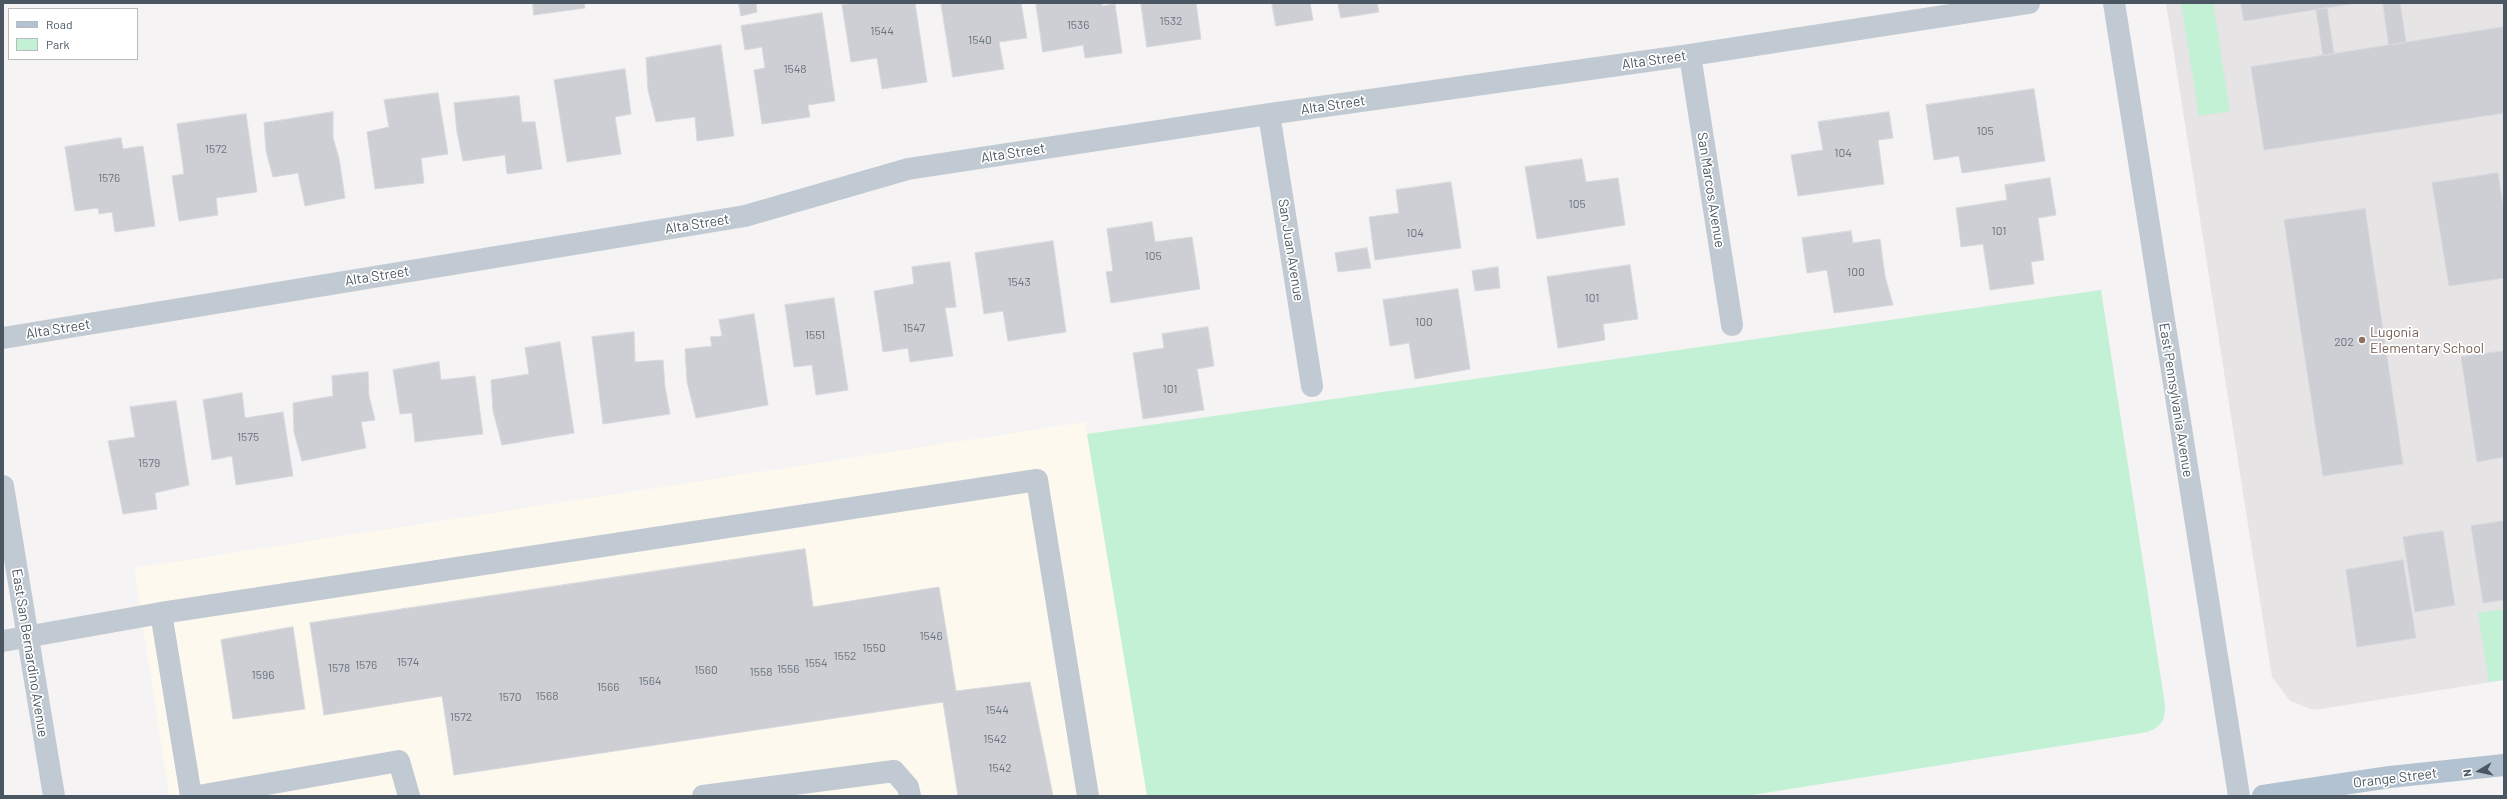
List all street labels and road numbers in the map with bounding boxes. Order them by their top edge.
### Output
street label: Alta Street [1621,47,1687,73]
street label: Alta Street [1300,92,1366,118]
street label: San Marcos Avenue [1694,131,1728,249]
street label: Alta Street [980,140,1046,166]
street label: San Juan Avenue [1275,198,1307,302]
street label: Alta Street [664,211,730,237]
street label: Alta Street [344,263,410,289]
street label: Alta Street [25,316,91,342]
street label: East Pennsylvania Avenue [2155,322,2197,478]
street label: East San Bernardino Avenue [8,567,52,739]
street label: Orange Street [2352,765,2438,791]

